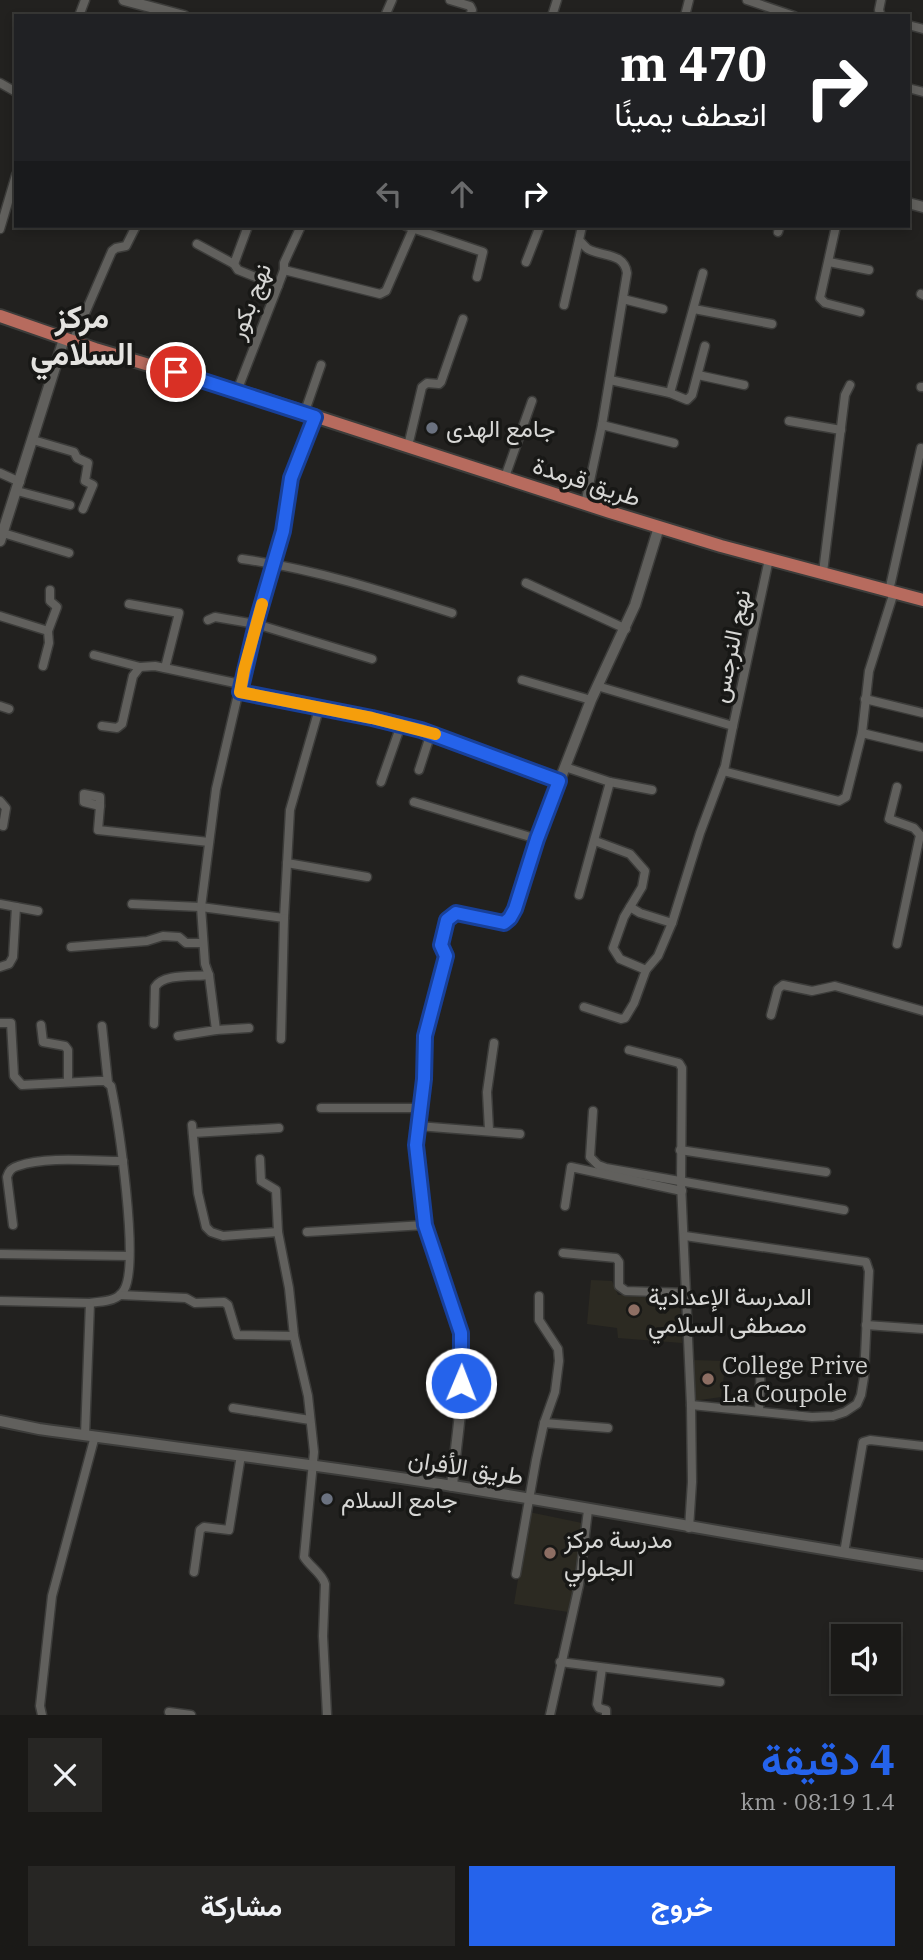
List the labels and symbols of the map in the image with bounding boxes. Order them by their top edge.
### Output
street label: نهج بكور [220,258,280,345]
district label: مركز السلامي [30,295,134,381]
pin [146,342,206,402]
place label: جامع الهدى [446,412,555,446]
marker: جامع الهدى [424,420,440,436]
street label: طريق قرمدة [529,449,645,513]
street label: نهج النرجس [702,587,760,706]
place label: المدرسة الإعدادية مصطفى السلامي [648,1280,812,1344]
marker: المدرسة الإعدادية مصطفى السلامي [626,1302,642,1318]
position arrow [424,1346,498,1420]
place label: College Prive La Coupole [722,1349,868,1409]
marker: College Prive La Coupole [700,1371,716,1387]
street label: طريق الأفران [406,1442,526,1492]
place label: جامع السلام [341,1483,458,1517]
marker: جامع السلام [319,1491,335,1507]
place label: مدرسة مركز الجلولي [563,1523,673,1587]
marker: مدرسة مركز الجلولي [542,1545,558,1561]

